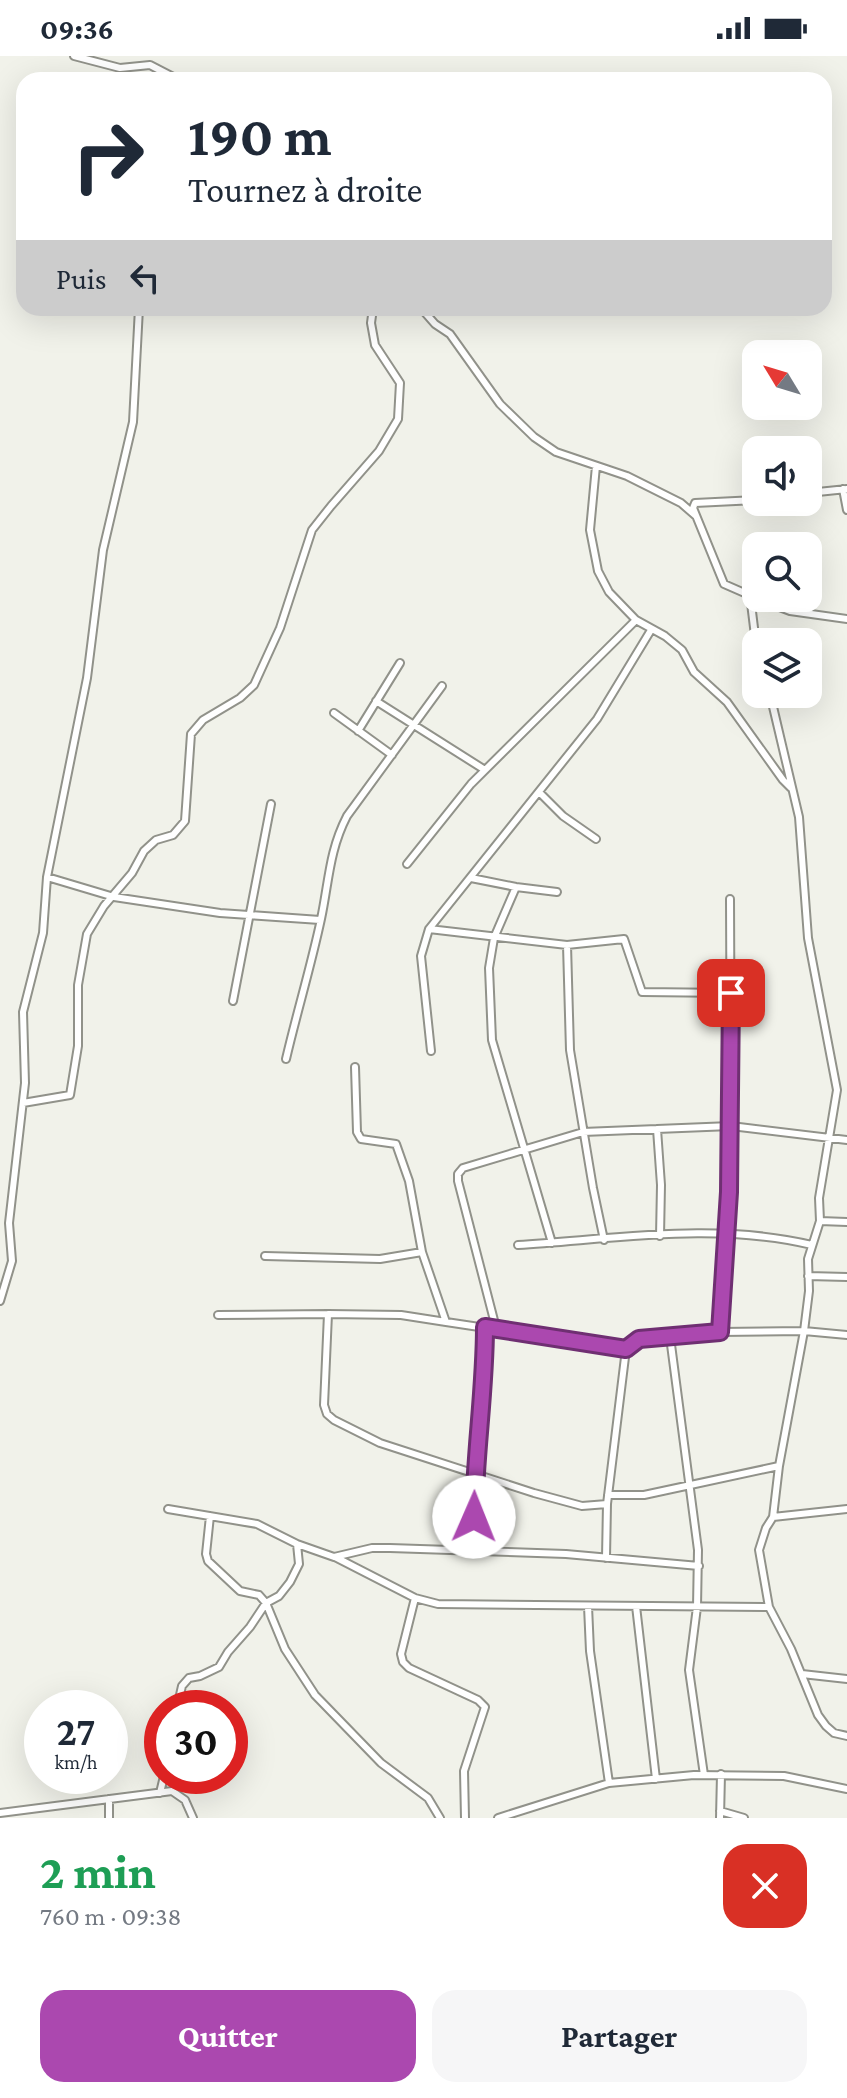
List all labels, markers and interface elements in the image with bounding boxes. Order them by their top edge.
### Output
text: 09:36 [40,12,114,45]
icon: right [56,104,160,208]
text: 190 m [188,105,332,167]
text: Tournez à droite [188,170,422,210]
icon: left [123,256,167,300]
text: Puis [56,262,107,295]
north arrow [742,340,822,420]
map controls [742,340,822,708]
button: sound [742,436,822,516]
button: search [742,532,822,612]
button: layers [742,628,822,708]
pin [697,959,765,1027]
icon: arrive [709,971,753,1015]
position arrow [432,1475,516,1559]
speed limit sign: 30 [144,1690,248,1794]
text: 27 [57,1709,95,1754]
text: km/h [54,1751,98,1773]
button: close [723,1844,807,1928]
text: 2 min [40,1845,156,1898]
text: 760 m · 09:38 [40,1902,182,1931]
button: Quitter [40,1990,416,2082]
button: Partager [432,1990,807,2082]

